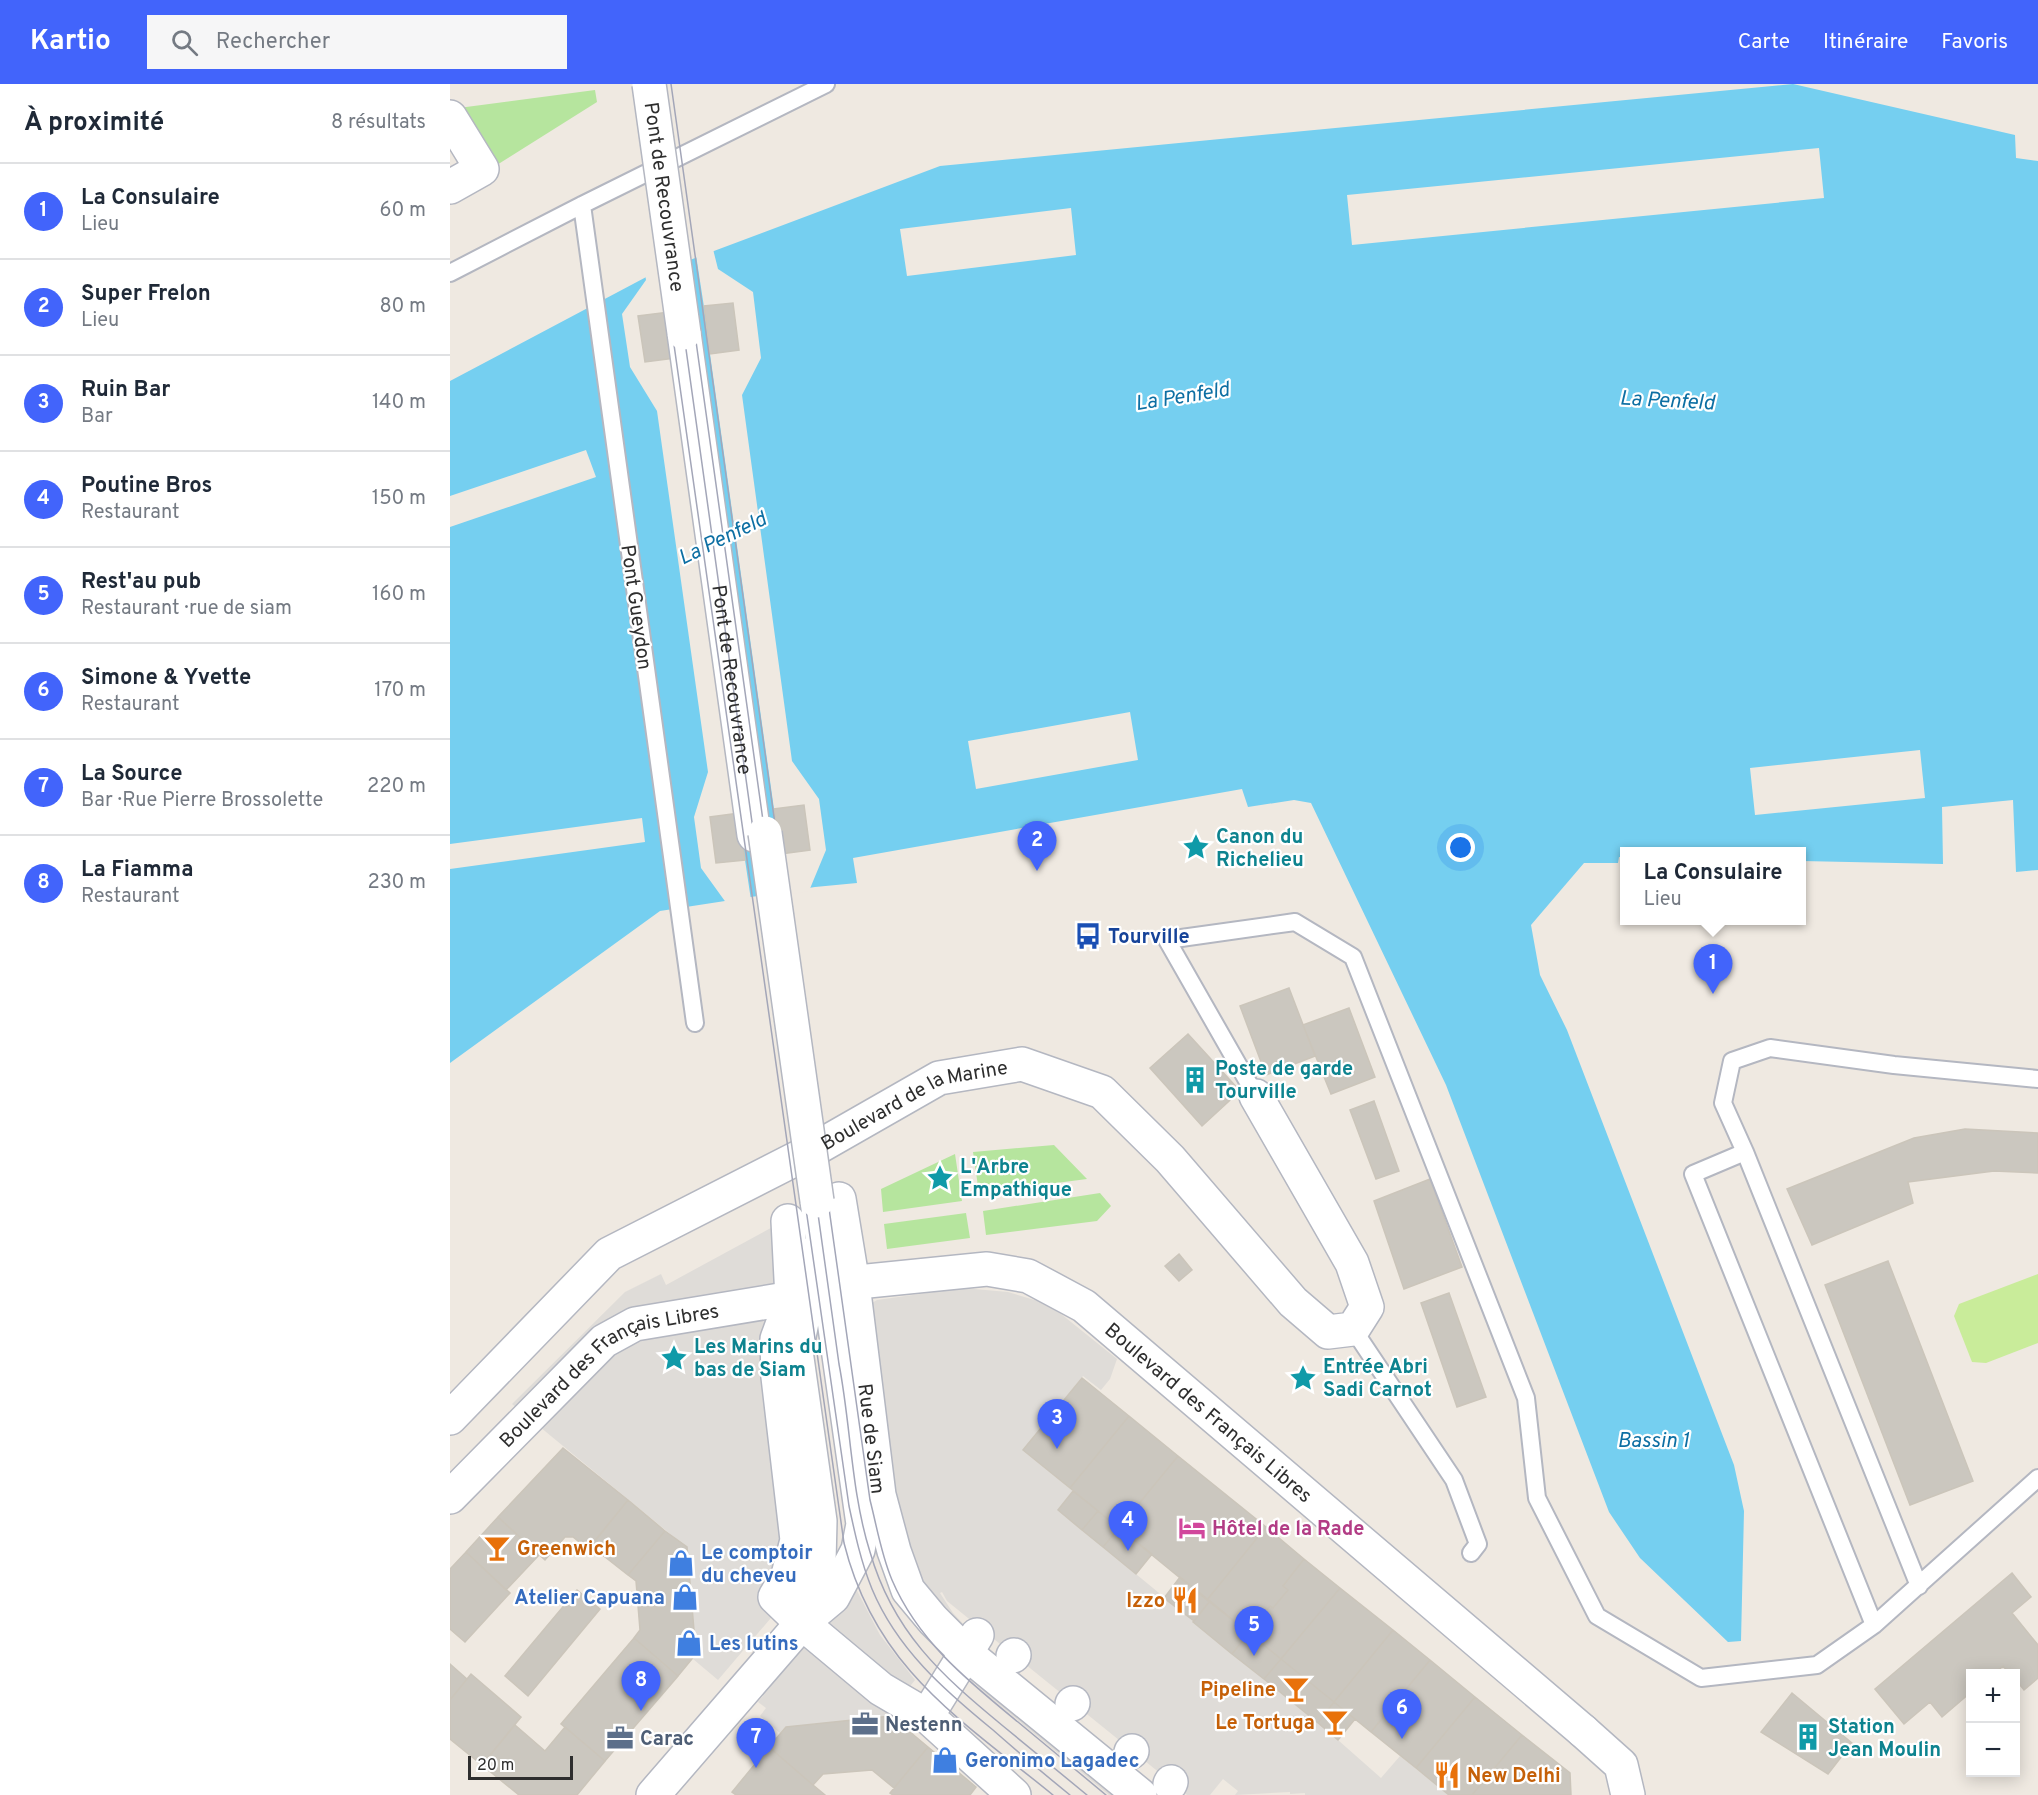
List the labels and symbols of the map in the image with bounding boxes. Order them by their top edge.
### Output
street label: Pont de Recouvrance [637,101,689,294]
water label: La Penfeld [1133,376,1233,418]
water label: La Penfeld [1619,386,1717,418]
water label: La Penfeld [674,506,773,572]
street label: Pont Gueydon [613,543,657,672]
street label: Pont de Recouvrance [704,583,756,777]
pin: 2 [1018,822,1056,871]
place label: Canon du Richelieu [1216,825,1304,874]
place icon: Canon du Richelieu [1181,832,1211,862]
your location [1446,833,1475,862]
bus stop icon: Tourville [1073,921,1103,951]
place label: Tourville [1108,925,1190,951]
pin: 1 [1694,944,1732,994]
street label: Boulevard de la Marine [817,1056,1010,1158]
place label: Poste de garde Tourville [1215,1057,1353,1106]
building icon: Poste de garde Tourville [1180,1065,1210,1095]
place label: L'Arbre Empathique [960,1155,1072,1204]
place icon: L'Arbre Empathique [925,1163,955,1193]
street label: Boulevard des Français Libres [495,1299,721,1454]
street label: Boulevard des Français Libres [1098,1318,1317,1510]
place label: Les Marins du bas de Siam [694,1335,823,1384]
place icon: Les Marins du bas de Siam [659,1343,689,1373]
place label: Entrée Abri Sadi Carnot [1323,1355,1432,1404]
place icon: Entrée Abri Sadi Carnot [1288,1363,1318,1393]
street label: Rue de Siam [850,1382,890,1496]
pin: 3 [1038,1400,1076,1449]
water label: Bassin 1 [1617,1428,1690,1455]
pin: 4 [1108,1502,1148,1551]
hotel icon: Hôtel de la Rade [1177,1513,1207,1543]
place label: Hôtel de la Rade [1212,1517,1364,1543]
bar icon: Greenwich [482,1533,512,1563]
place label: Greenwich [517,1537,616,1563]
place label: Le comptoir du cheveu [701,1541,813,1590]
shop icon: Le comptoir du cheveu [666,1548,696,1578]
shop icon: Atelier Capuana [670,1582,700,1612]
restaurant icon: Izzo [1170,1585,1200,1615]
place label: Atelier Capuana [514,1586,665,1612]
place label: Izzo [1126,1589,1165,1615]
pin: 5 [1234,1606,1274,1656]
shop icon: Les lutins [674,1628,704,1658]
place label: Les lutins [709,1632,799,1658]
pin: 8 [622,1662,660,1711]
bar icon: Pipeline [1281,1674,1311,1704]
place label: Pipeline [1200,1678,1276,1704]
pin: 6 [1382,1690,1422,1739]
bar icon: Le Tortuga [1320,1707,1350,1737]
office icon: Nestenn [850,1709,880,1739]
place label: Le Tortuga [1215,1711,1315,1737]
place label: Nestenn [885,1713,963,1739]
place label: Station Jean Moulin [1828,1715,1941,1764]
pin: 7 [736,1718,776,1768]
building icon: Station Jean Moulin [1793,1722,1823,1752]
office icon: Carac [605,1723,635,1753]
place label: Carac [640,1727,694,1753]
shop icon: Geronimo Lagadec [930,1745,960,1775]
place label: Geronimo Lagadec [965,1749,1139,1775]
scale bar [468,1753,573,1780]
restaurant icon: New Delhi [1432,1760,1462,1790]
place label: New Delhi [1467,1764,1561,1790]

